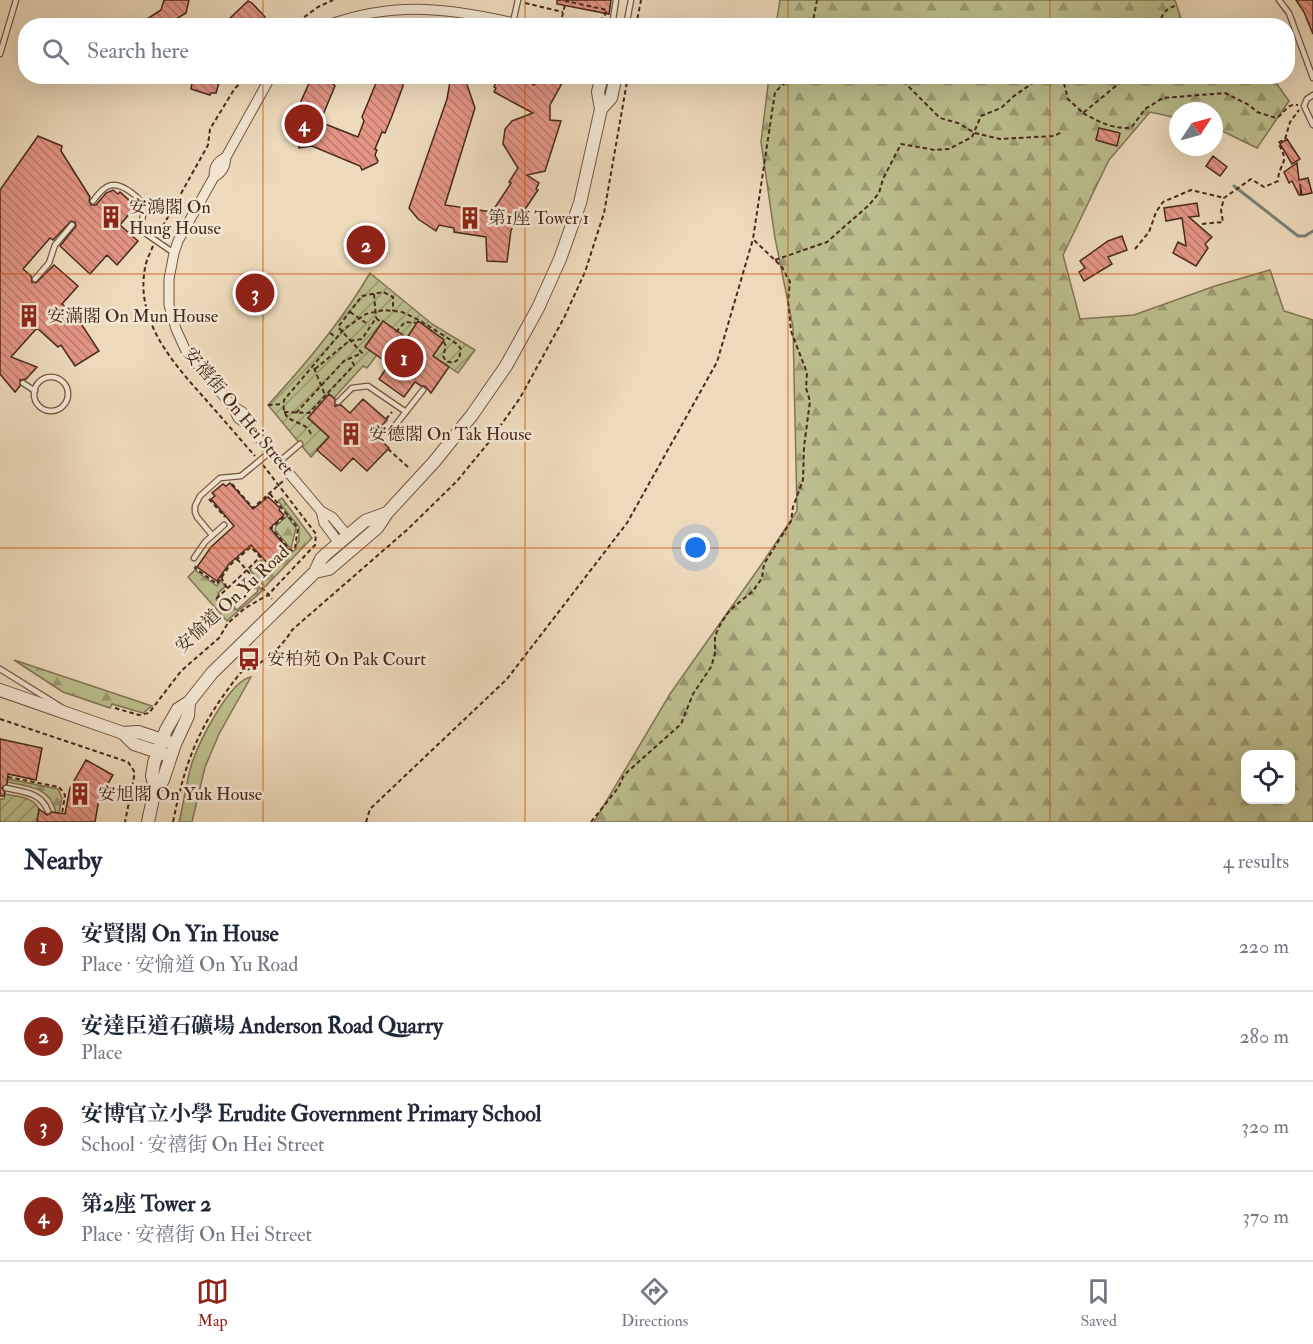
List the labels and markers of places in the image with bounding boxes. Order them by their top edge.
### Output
pin: 4 [284,102,324,146]
place label: 安鴻閣 On Hung House [129,196,221,240]
building icon: 安鴻閣 On Hung House [98,204,124,230]
building icon: 第1座 Tower 1 [457,205,483,231]
place label: 第1座 Tower 1 [488,207,589,230]
pin: 2 [346,222,386,268]
pin: 3 [236,270,274,316]
building icon: 安滿閣 On Mun House [16,303,42,329]
place label: 安滿閣 On Mun House [47,305,219,328]
pin: 1 [384,336,424,380]
building icon: 安德閣 On Tak House [338,421,364,447]
place label: 安德閣 On Tak House [369,423,532,446]
bus stop icon: 安柏苑 On Pak Court [236,646,262,672]
place label: 安柏苑 On Pak Court [267,648,426,671]
building icon: 安旭閣 On Yuk House [67,781,93,807]
place label: 安旭閣 On Yuk House [98,783,263,806]

